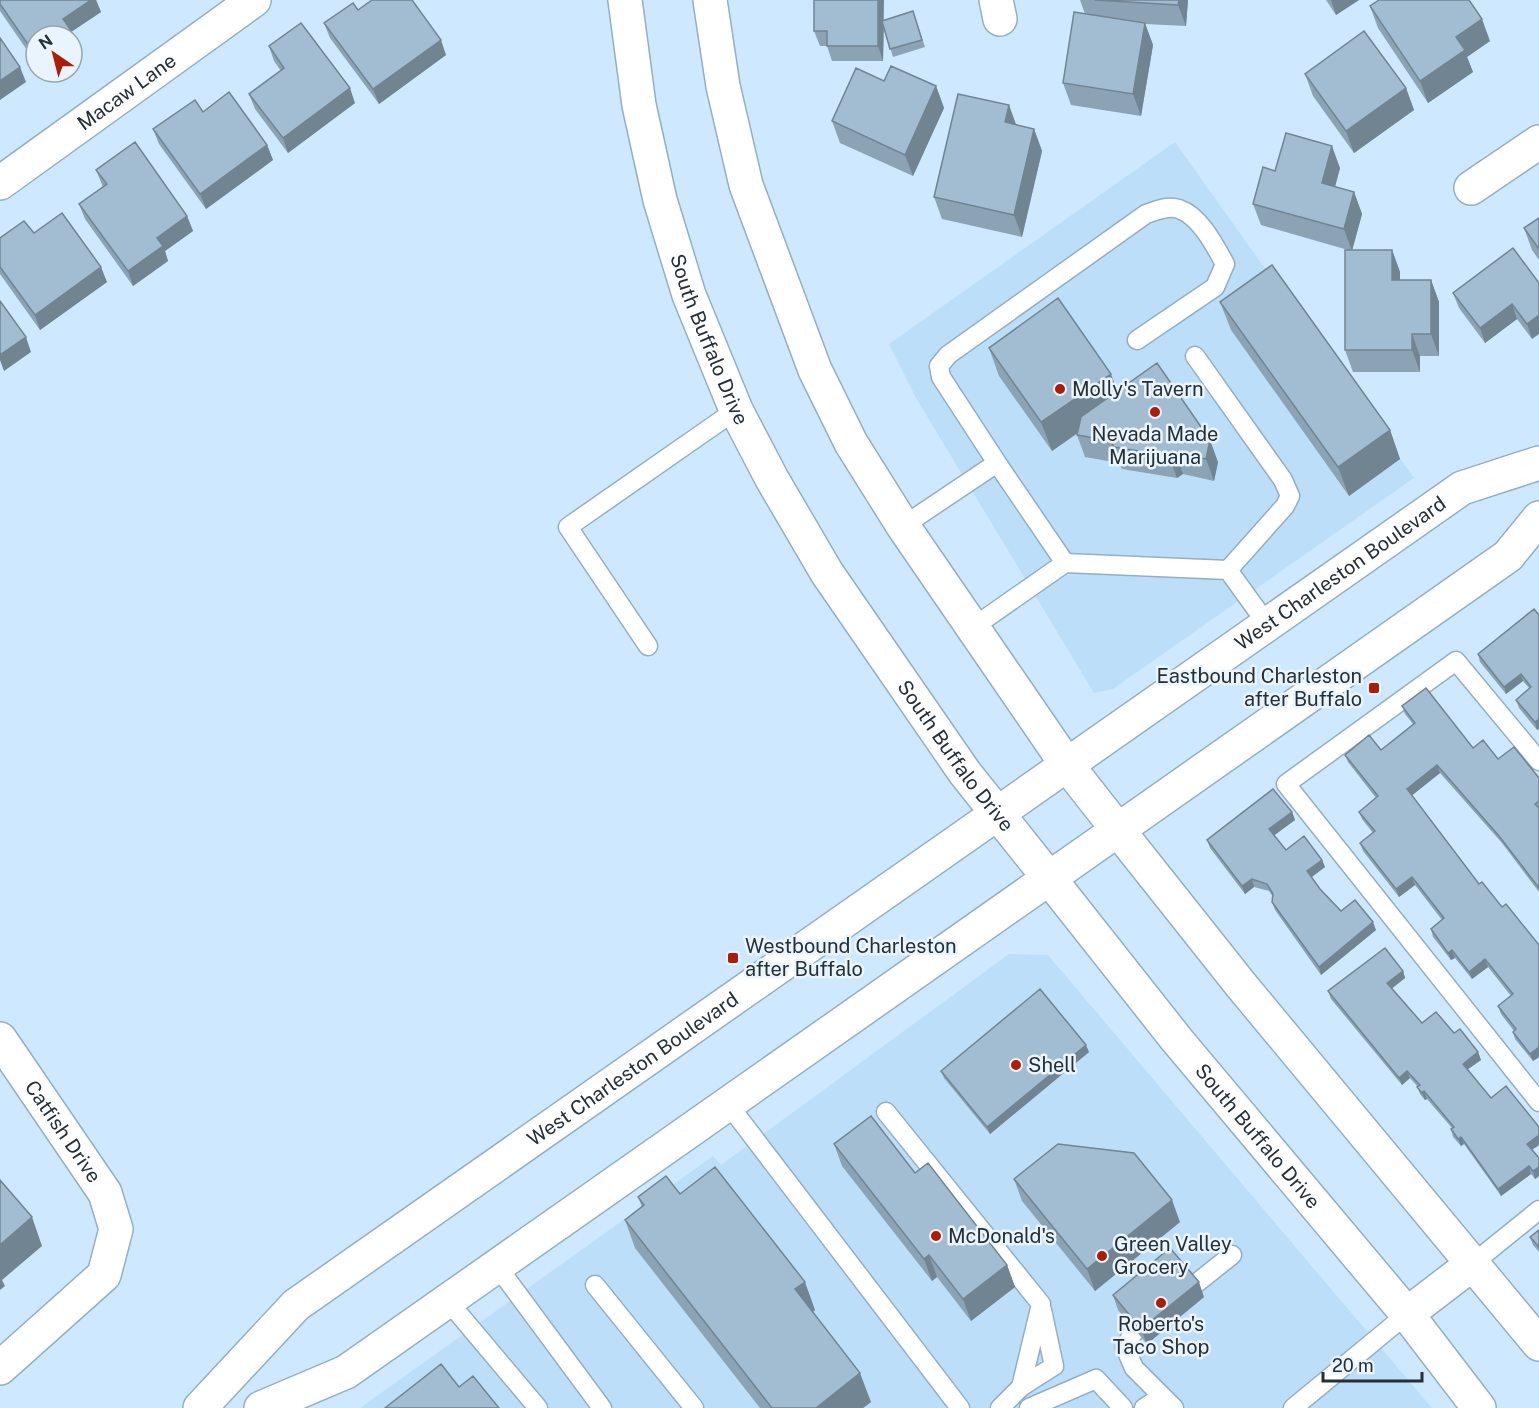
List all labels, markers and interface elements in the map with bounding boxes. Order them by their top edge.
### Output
north arrow [24,24,84,84]
text: N [35,31,56,53]
street label: Macaw Lane [73,48,181,135]
street label: South Buffalo Drive [665,251,754,429]
place label: Molly's Tavern [1072,377,1204,401]
marker: Molly's Tavern [1053,382,1067,396]
marker: Nevada Made Marijuana [1148,405,1162,419]
place label: Nevada Made Marijuana [1092,422,1218,469]
street label: West Charleston Boulevard [1230,491,1450,655]
place label: Eastbound Charleston after Buffalo [1157,664,1362,711]
street label: South Buffalo Drive [892,675,1019,836]
marker: Eastbound Charleston after Buffalo [1367,681,1381,695]
place label: Westbound Charleston after Buffalo [745,934,957,981]
marker: Westbound Charleston after Buffalo [726,951,740,965]
street label: West Charleston Boulevard [523,987,743,1151]
place label: Shell [1028,1053,1076,1077]
marker: Shell [1009,1058,1023,1072]
street label: South Buffalo Drive [1190,1059,1325,1213]
street label: Catfish Drive [20,1076,106,1187]
place label: McDonald's [948,1224,1055,1248]
marker: McDonald's [929,1229,943,1243]
place label: Green Valley Grocery [1114,1232,1232,1279]
marker: Green Valley Grocery [1095,1249,1109,1263]
marker: Roberto's Taco Shop [1154,1296,1168,1310]
place label: Roberto's Taco Shop [1113,1312,1209,1359]
scale bar [1323,1345,1422,1383]
text: 20 m [1332,1355,1374,1376]

